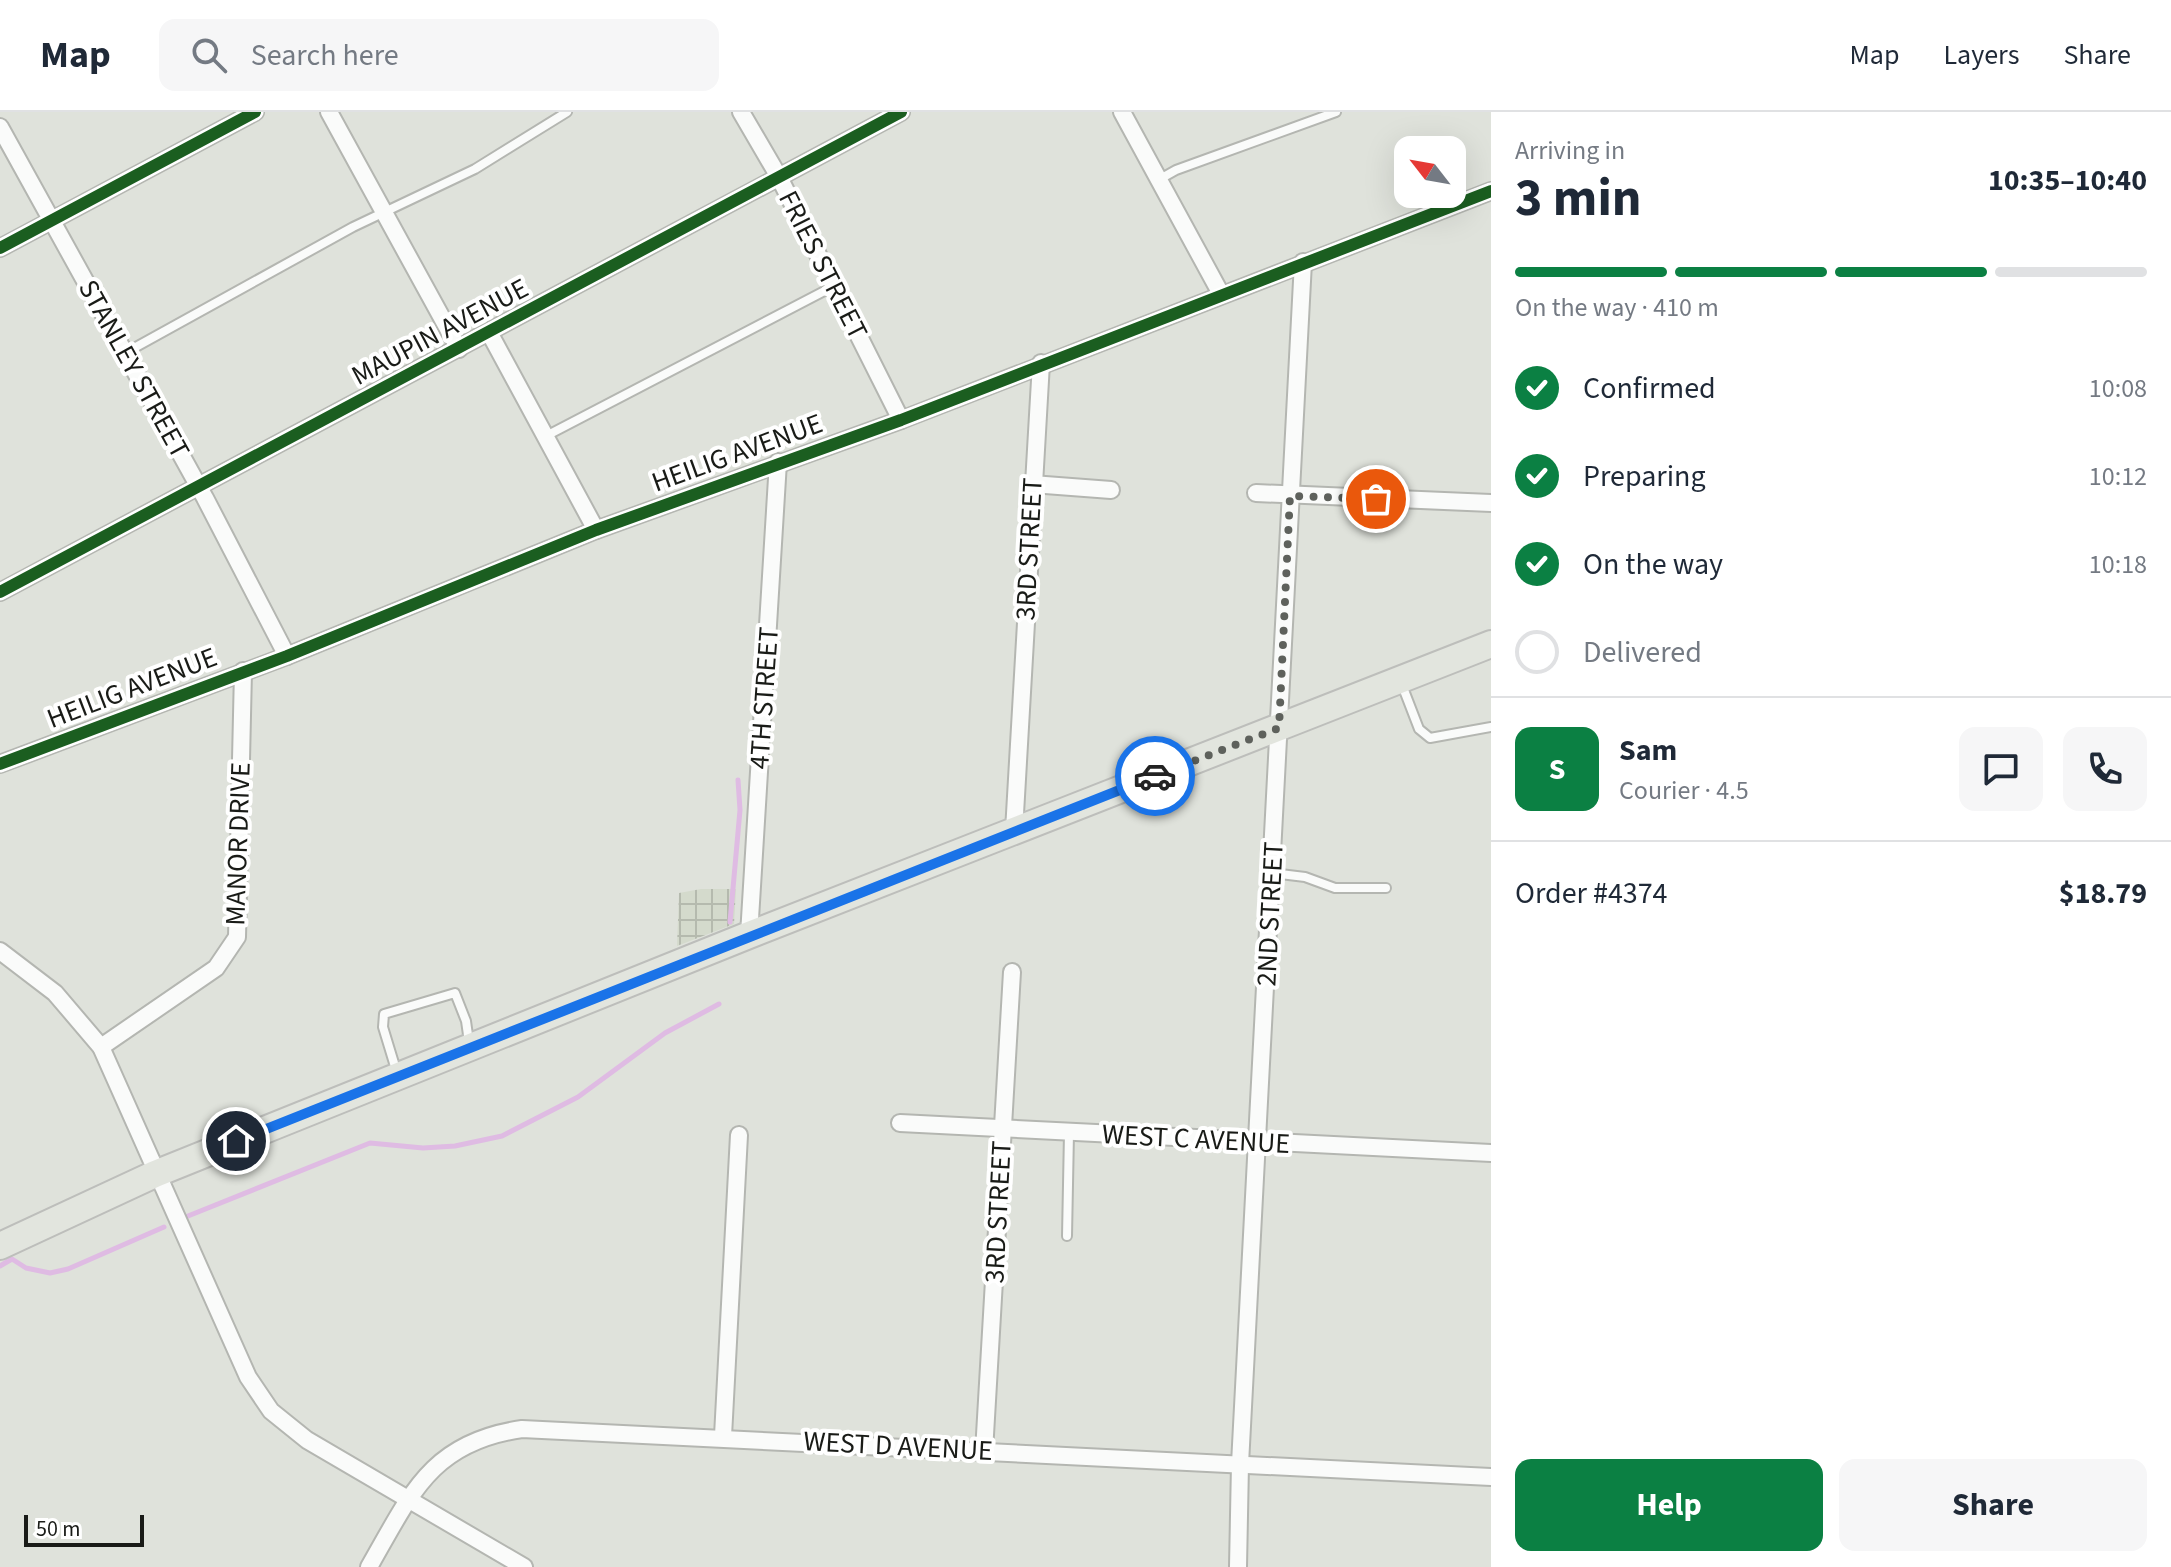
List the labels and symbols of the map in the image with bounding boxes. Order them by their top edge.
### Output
north arrow [1394,136,1466,208]
street label: FRIES STREET [768,184,878,346]
street label: MAUPIN AVENUE [344,269,536,395]
street label: STANLEY STREET [68,272,200,466]
street label: HEILIG AVENUE [646,404,828,502]
pin [1342,465,1410,533]
street label: 3RD STREET [1005,477,1053,621]
street label: 4TH STREET [739,625,789,771]
street label: HEILIG AVENUE [41,637,223,739]
courier [1115,736,1195,816]
street label: MANOR DRIVE [215,762,261,926]
street label: 2ND STREET [1246,841,1294,987]
pin [202,1107,270,1175]
street label: WEST C AVENUE [1101,1114,1291,1164]
street label: 3RD STREET [974,1140,1022,1284]
street label: WEST D AVENUE [802,1421,994,1471]
scale bar [24,1511,144,1547]

